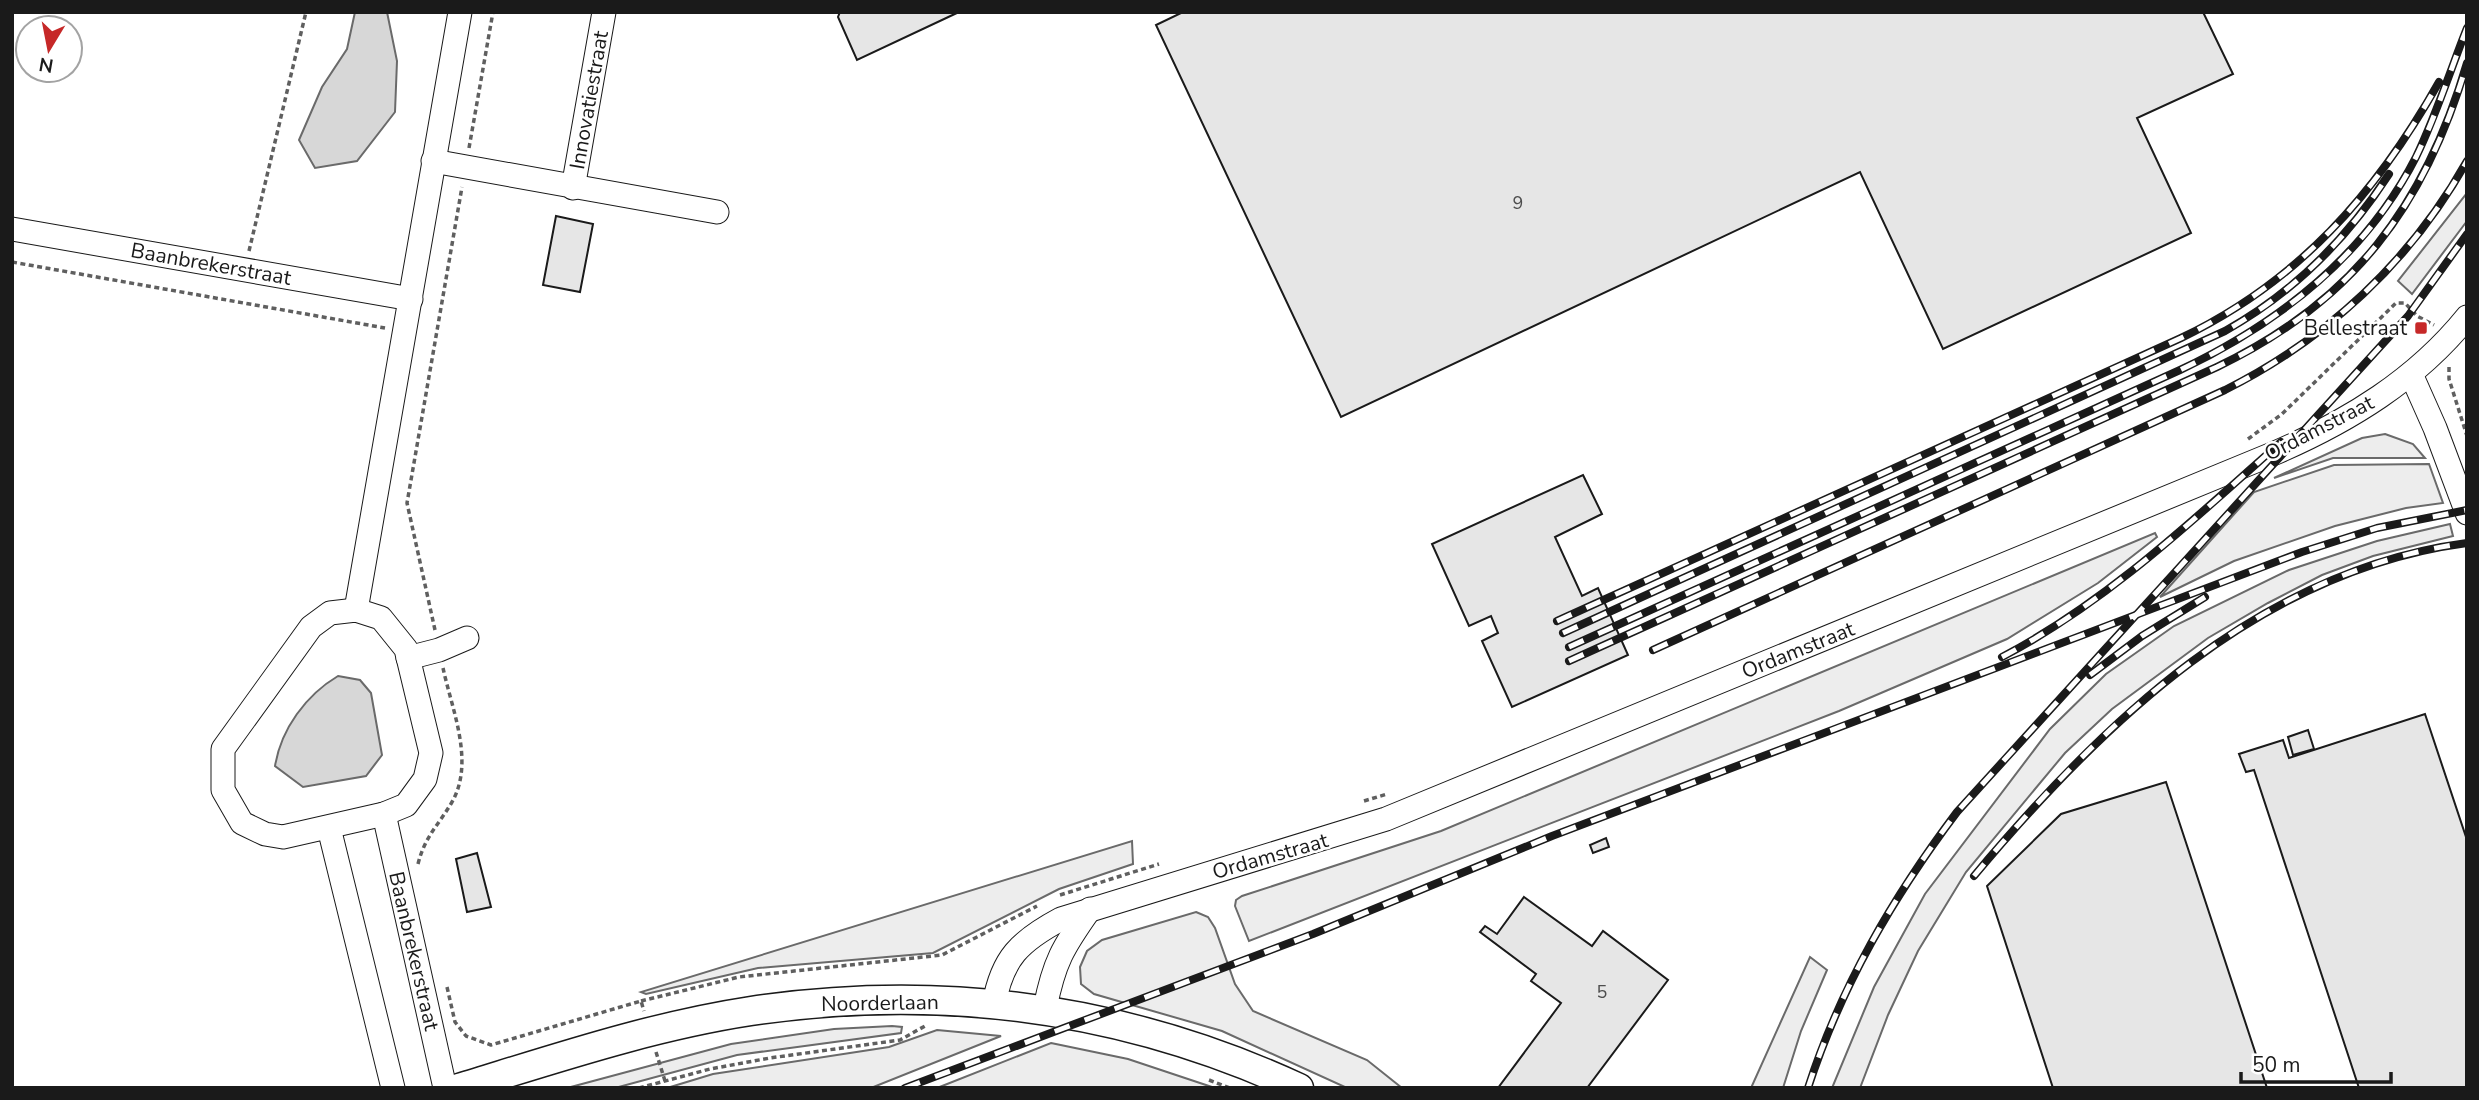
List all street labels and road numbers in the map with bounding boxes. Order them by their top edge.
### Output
street label: Innovatiestraat [563,28,615,171]
street label: Baanbrekerstraat [129,236,294,292]
street label: Ordamstraat [2260,388,2379,468]
street label: Ordamstraat [1737,614,1859,685]
street label: Ordamstraat [1209,826,1332,886]
street label: Baanbrekerstraat [382,869,446,1034]
street label: Noorderlaan [821,988,939,1018]

